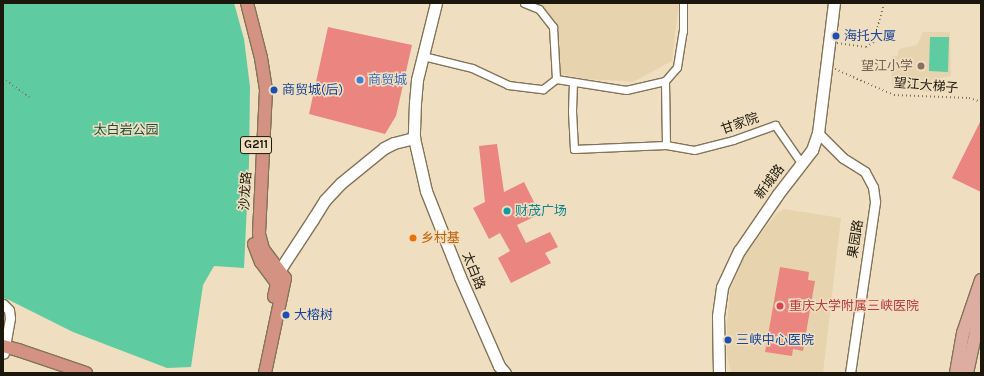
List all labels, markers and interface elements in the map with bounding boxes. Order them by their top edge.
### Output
place label: 海托大厦 [844,28,896,44]
marker: 海托大厦 [831,31,841,41]
place label: 望江小学 [861,58,913,74]
marker: 望江小学 [916,61,926,71]
place label: 商贸城 [368,72,407,88]
marker: 商贸城 [355,75,365,85]
street label: 望江大梯子 [893,75,959,97]
place label: 商贸城(后) [282,82,343,98]
marker: 商贸城(后) [269,85,279,95]
street label: 甘家院 [719,110,761,138]
park label: 太白岩公园 [94,122,158,138]
road number: G211 [240,135,272,155]
street label: 新城路 [752,162,788,202]
street label: 沙龙路 [237,171,255,211]
place label: 财茂广场 [515,203,567,219]
marker: 财茂广场 [502,206,512,216]
street label: 果园路 [845,219,867,259]
place label: 乡村基 [421,230,460,246]
marker: 乡村基 [408,233,418,243]
street label: 太白路 [458,250,488,292]
place label: 重庆大学附属三峡医院 [789,298,919,314]
marker: 重庆大学附属三峡医院 [774,300,786,312]
place label: 大榕树 [294,307,333,323]
marker: 大榕树 [281,310,291,320]
place label: 三峡中心医院 [736,332,814,348]
marker: 三峡中心医院 [723,335,733,345]

